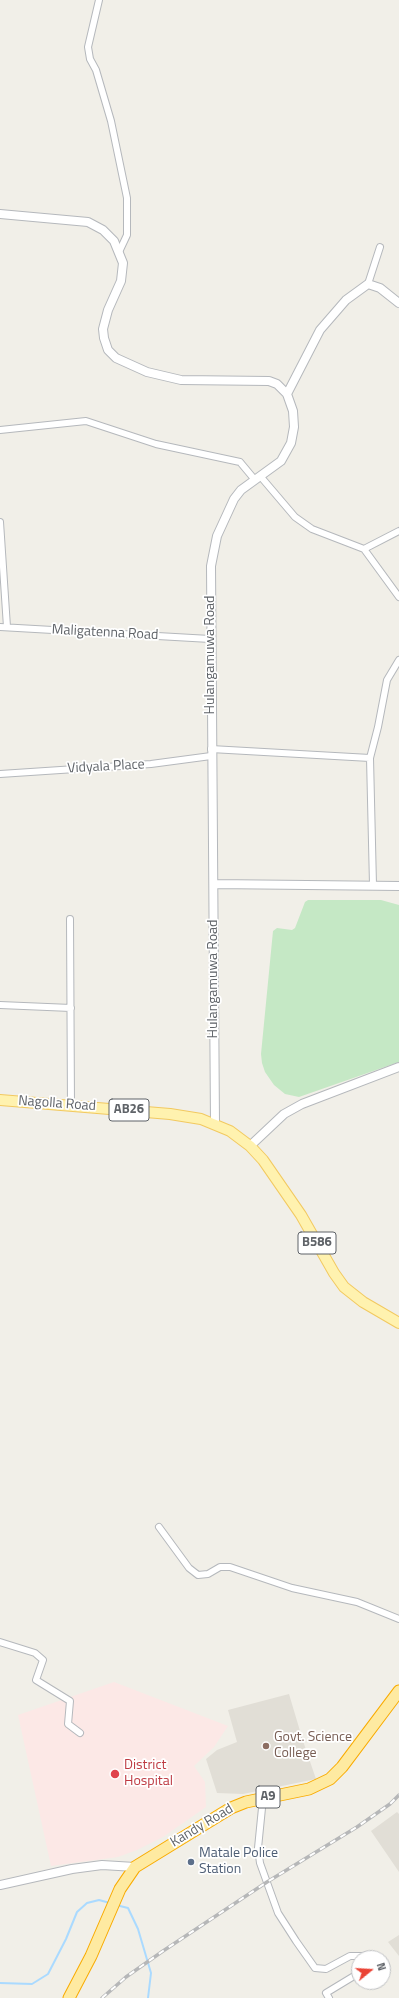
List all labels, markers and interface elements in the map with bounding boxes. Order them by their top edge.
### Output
street label: Hulangamuwa Road [203,596,219,714]
street label: Maligatenna Road [51,622,159,644]
street label: Vidyala Place [67,757,145,777]
street label: Hulangamuwa Road [206,920,222,1038]
street label: Nagolla Road [18,1093,96,1115]
road number: AB26 [109,1099,149,1121]
road number: B586 [298,1232,336,1254]
place label: Govt. Science College [274,1730,352,1762]
marker: Govt. Science College [261,1741,271,1751]
place label: District Hospital [124,1758,173,1790]
marker: District Hospital [109,1768,121,1780]
road number: A9 [256,1786,280,1808]
street label: Kandy Road [168,1801,236,1851]
place label: Matale Police Station [199,1846,278,1878]
marker: Matale Police Station [186,1857,196,1867]
north arrow [351,1950,391,1990]
text: N [373,1961,390,1973]

